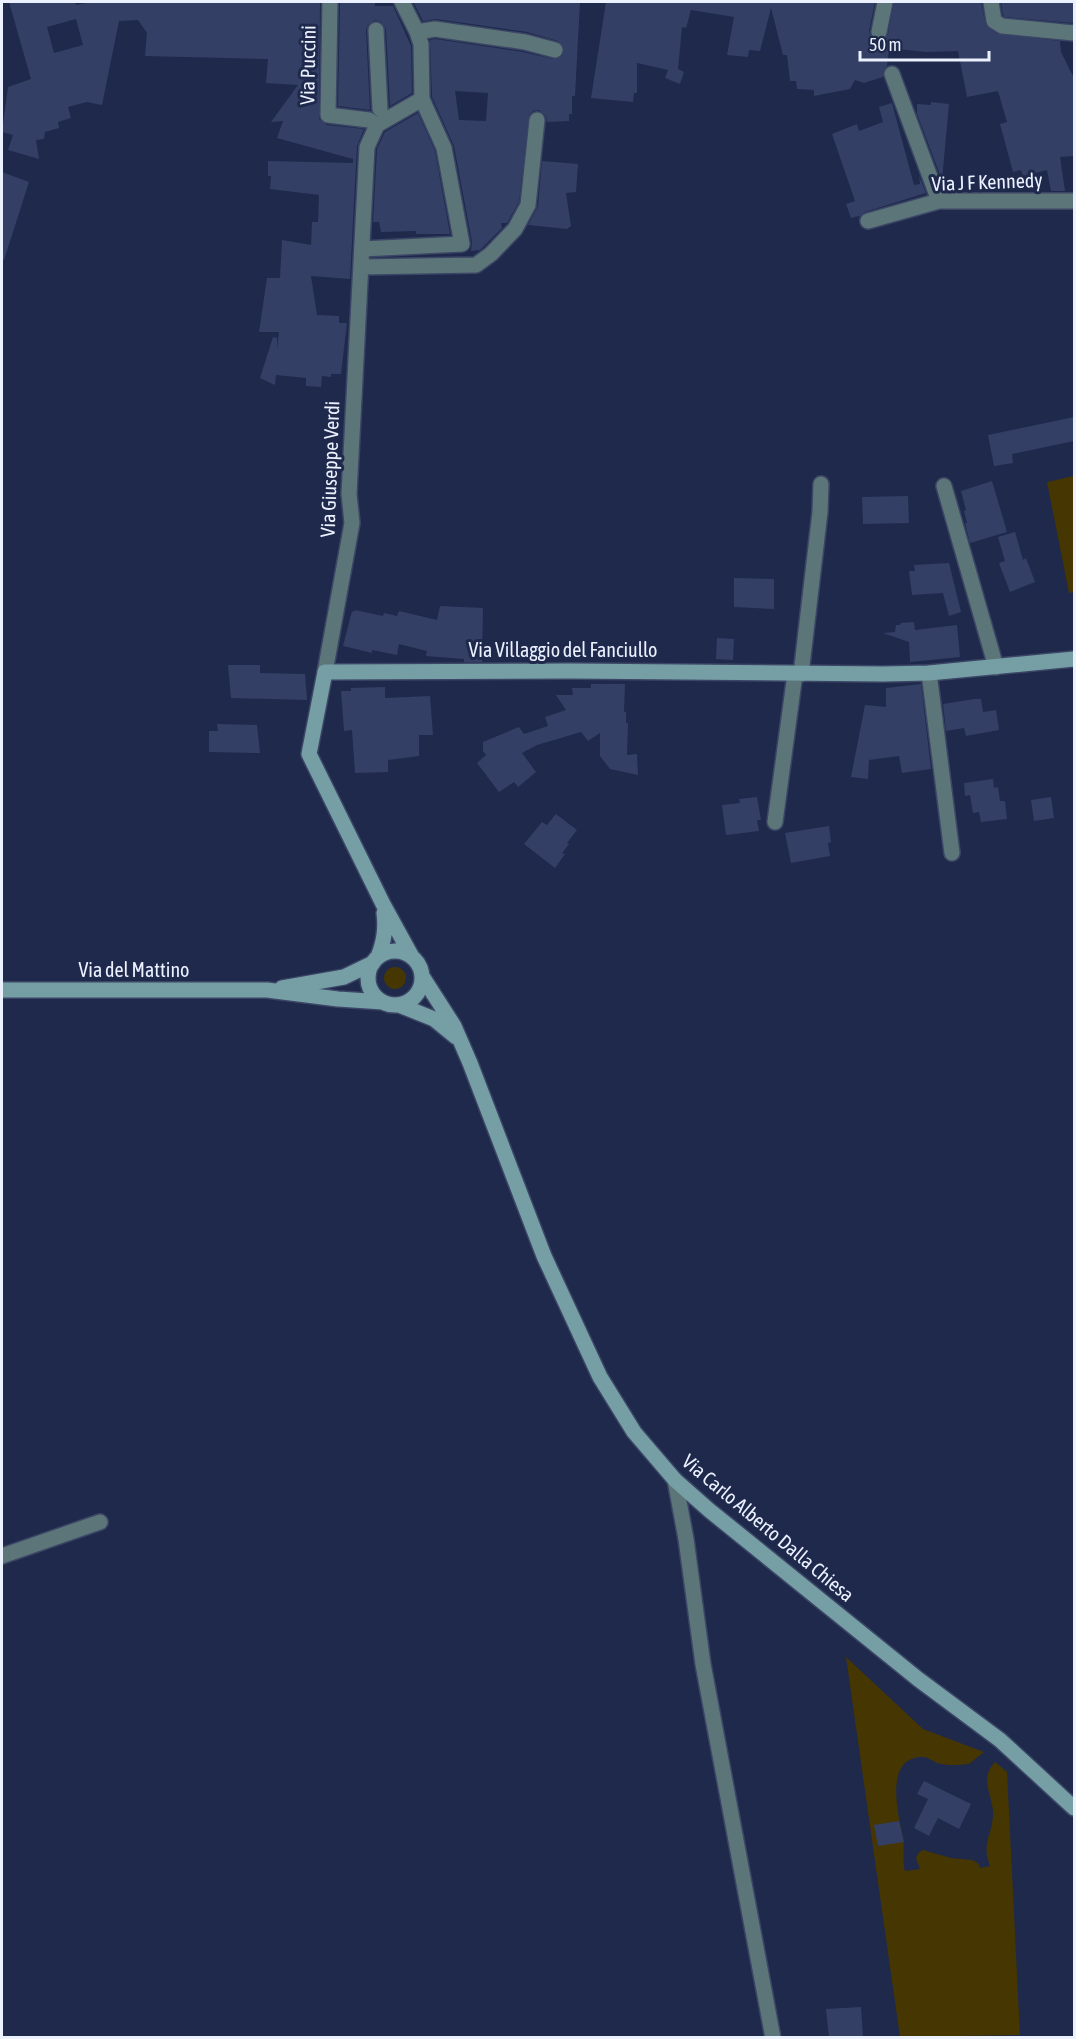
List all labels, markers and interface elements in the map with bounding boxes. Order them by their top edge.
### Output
scale bar [860,24,989,62]
street label: Via Puccini [295,25,320,105]
text: 50 m [869,34,901,55]
street label: Via J F Kennedy [931,168,1043,195]
street label: Via Giuseppe Verdi [316,400,343,538]
street label: Via Villaggio del Fanciullo [469,638,658,661]
street label: Via del Mattino [79,958,189,981]
street label: Via Carlo Alberto Dalla Chiesa [678,1449,859,1606]

